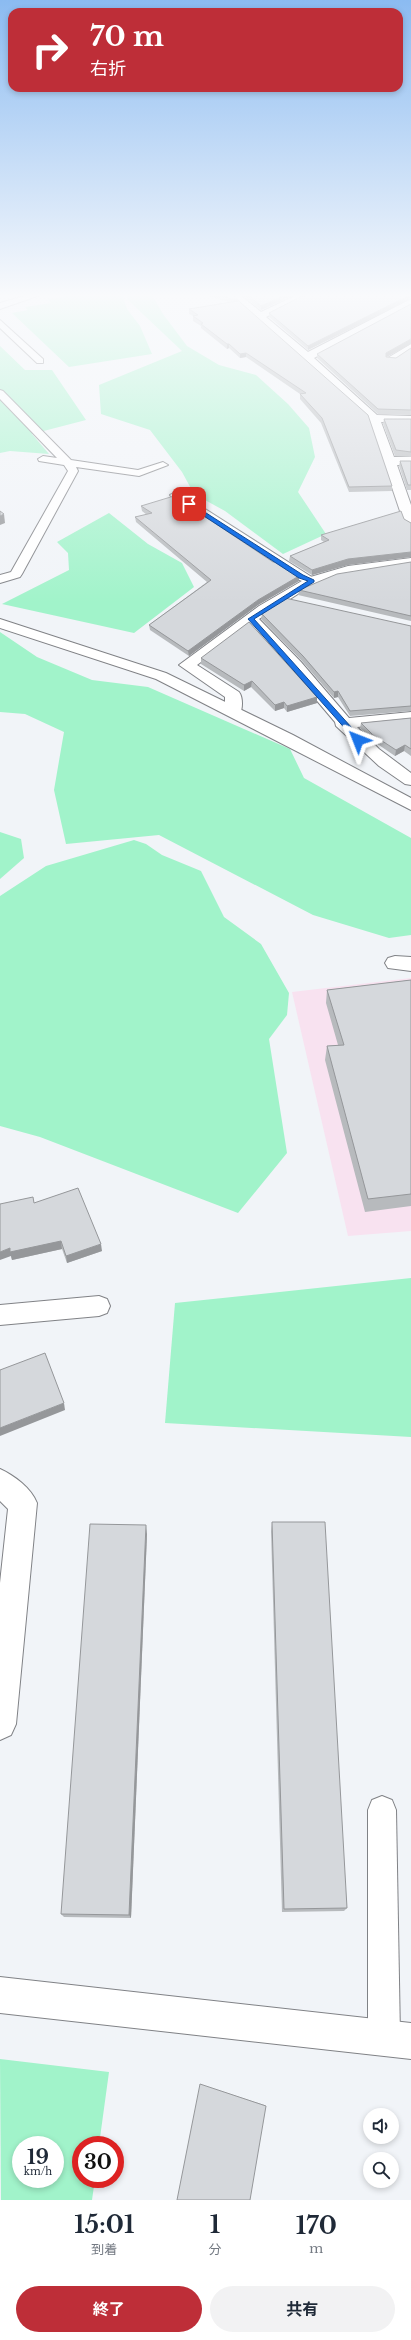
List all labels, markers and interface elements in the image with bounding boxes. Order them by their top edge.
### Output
text: 70 m [90,19,164,54]
icon: right [24,24,76,76]
text: 右折 [90,58,126,80]
pin [172,487,206,521]
icon: arrive [178,493,200,515]
position arrow [337,719,379,761]
map controls [363,2108,399,2188]
button: sound [363,2108,399,2144]
speed limit sign: 30 [72,2136,124,2188]
text: 19 [27,2145,49,2169]
button: search [363,2152,399,2188]
text: km/h [24,2165,52,2178]
text: 15:01 [74,2210,134,2239]
text: 1 [210,2210,220,2239]
text: 170 [296,2211,337,2240]
text: m [309,2240,323,2257]
text: 到着 [91,2241,117,2258]
text: 分 [209,2241,222,2258]
button: 終了 [16,2286,202,2332]
button: 共有 [210,2286,395,2332]

